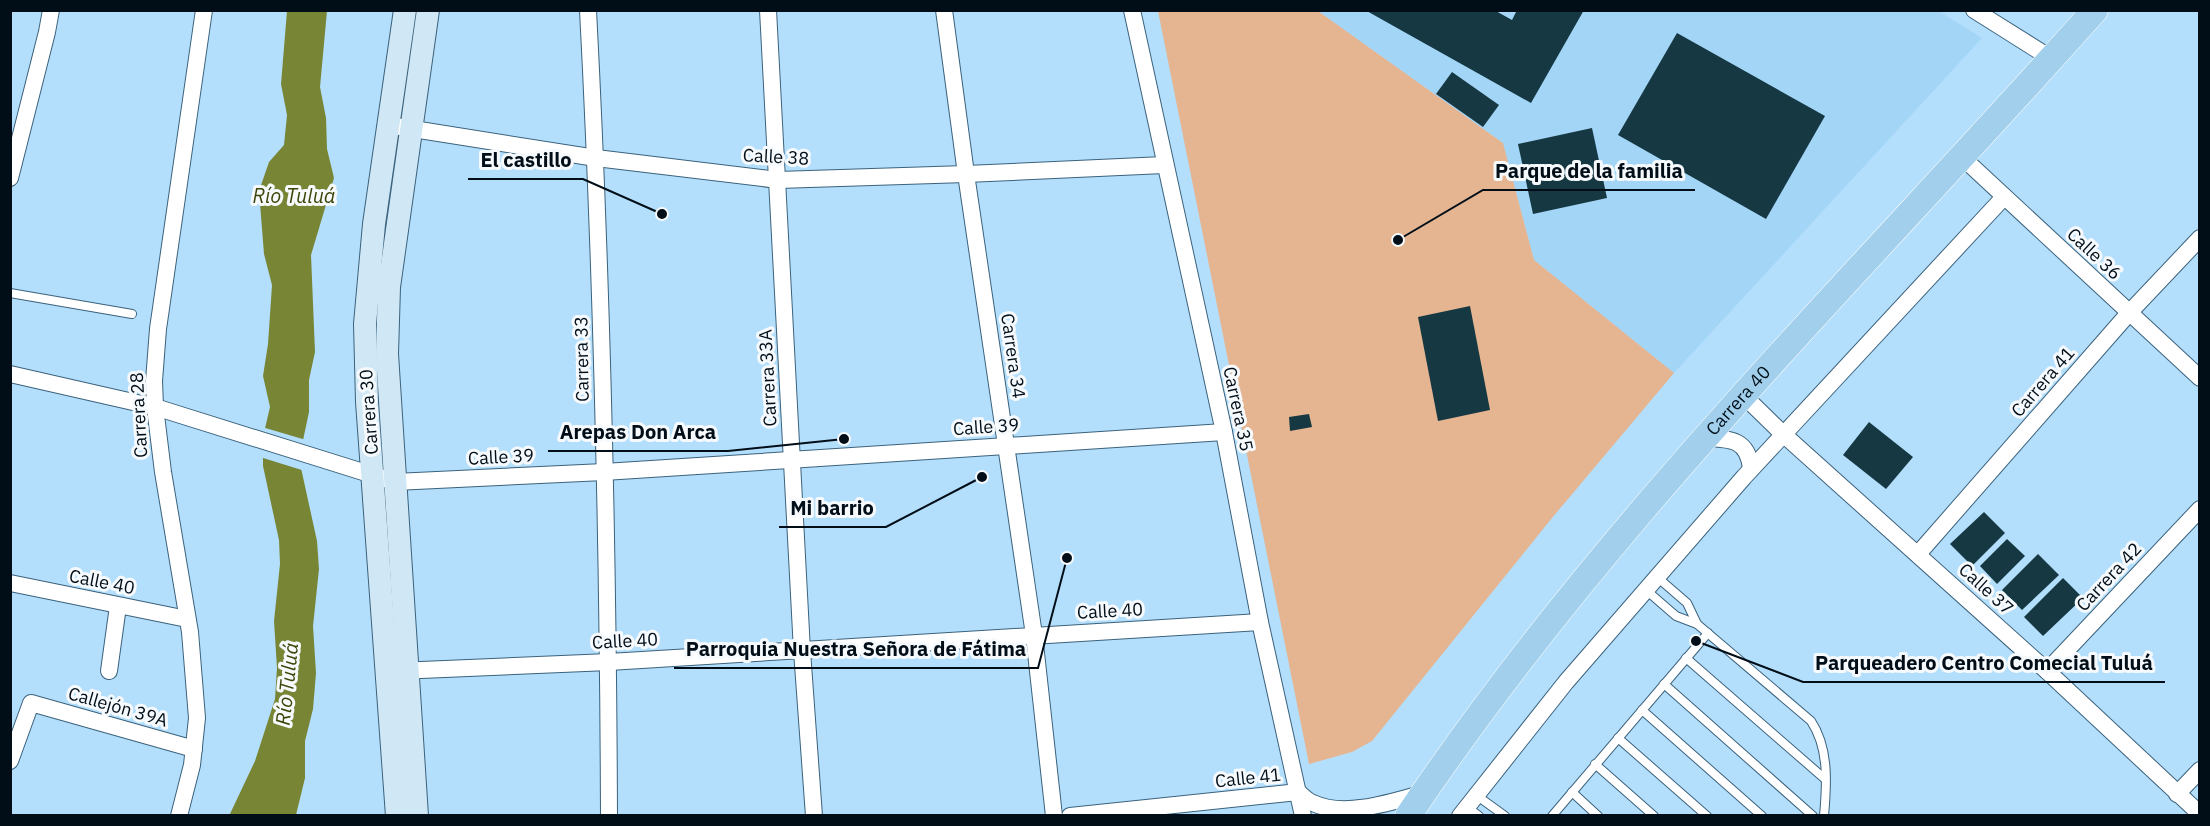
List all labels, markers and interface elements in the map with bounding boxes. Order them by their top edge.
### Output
callout: El castillo [468,141,583,179]
street label: Calle 38 [742,143,810,170]
text: El castillo [480,146,572,173]
callout: Parque de la familia [1483,152,1695,190]
text: Parque de la familia [1495,157,1683,184]
water label: Río Tuluá [252,182,336,209]
street label: Calle 36 [2062,223,2126,285]
street label: Carrera 34 [996,312,1031,400]
street label: Carrera 33 [569,316,594,402]
street label: Carrera 33A [753,328,782,427]
street label: Carrera 41 [2006,342,2079,422]
street label: Carrera 40 [1701,361,1775,440]
street label: Carrera 35 [1218,365,1259,453]
street label: Carrera 30 [354,368,383,456]
street label: Carrera 28 [125,372,152,458]
callout: Arepas Don Arca [548,413,728,451]
street label: Calle 39 [952,413,1020,440]
text: Arepas Don Arca [560,418,716,445]
street label: Calle 39 [467,443,535,470]
callout: Mi barrio [779,489,886,527]
text: Mi barrio [790,494,874,521]
street label: Carrera 42 [2071,537,2146,616]
street label: Calle 37 [1954,558,2019,619]
street label: Calle 40 [67,564,137,599]
street label: Calle 40 [1076,597,1144,624]
street label: Calle 40 [591,627,659,654]
callout: Parroquia Nuestra Señora de Fátima [674,630,1038,668]
text: Parroquia Nuestra Señora de Fátima [686,635,1026,662]
water label: Río Tuluá [269,641,304,727]
callout: Parqueadero Centro Comecial Tuluá [1803,644,2165,682]
text: Parqueadero Centro Comecial Tuluá [1815,649,2153,676]
street label: Callejón 39A [66,681,171,732]
street label: Calle 41 [1214,763,1282,792]

